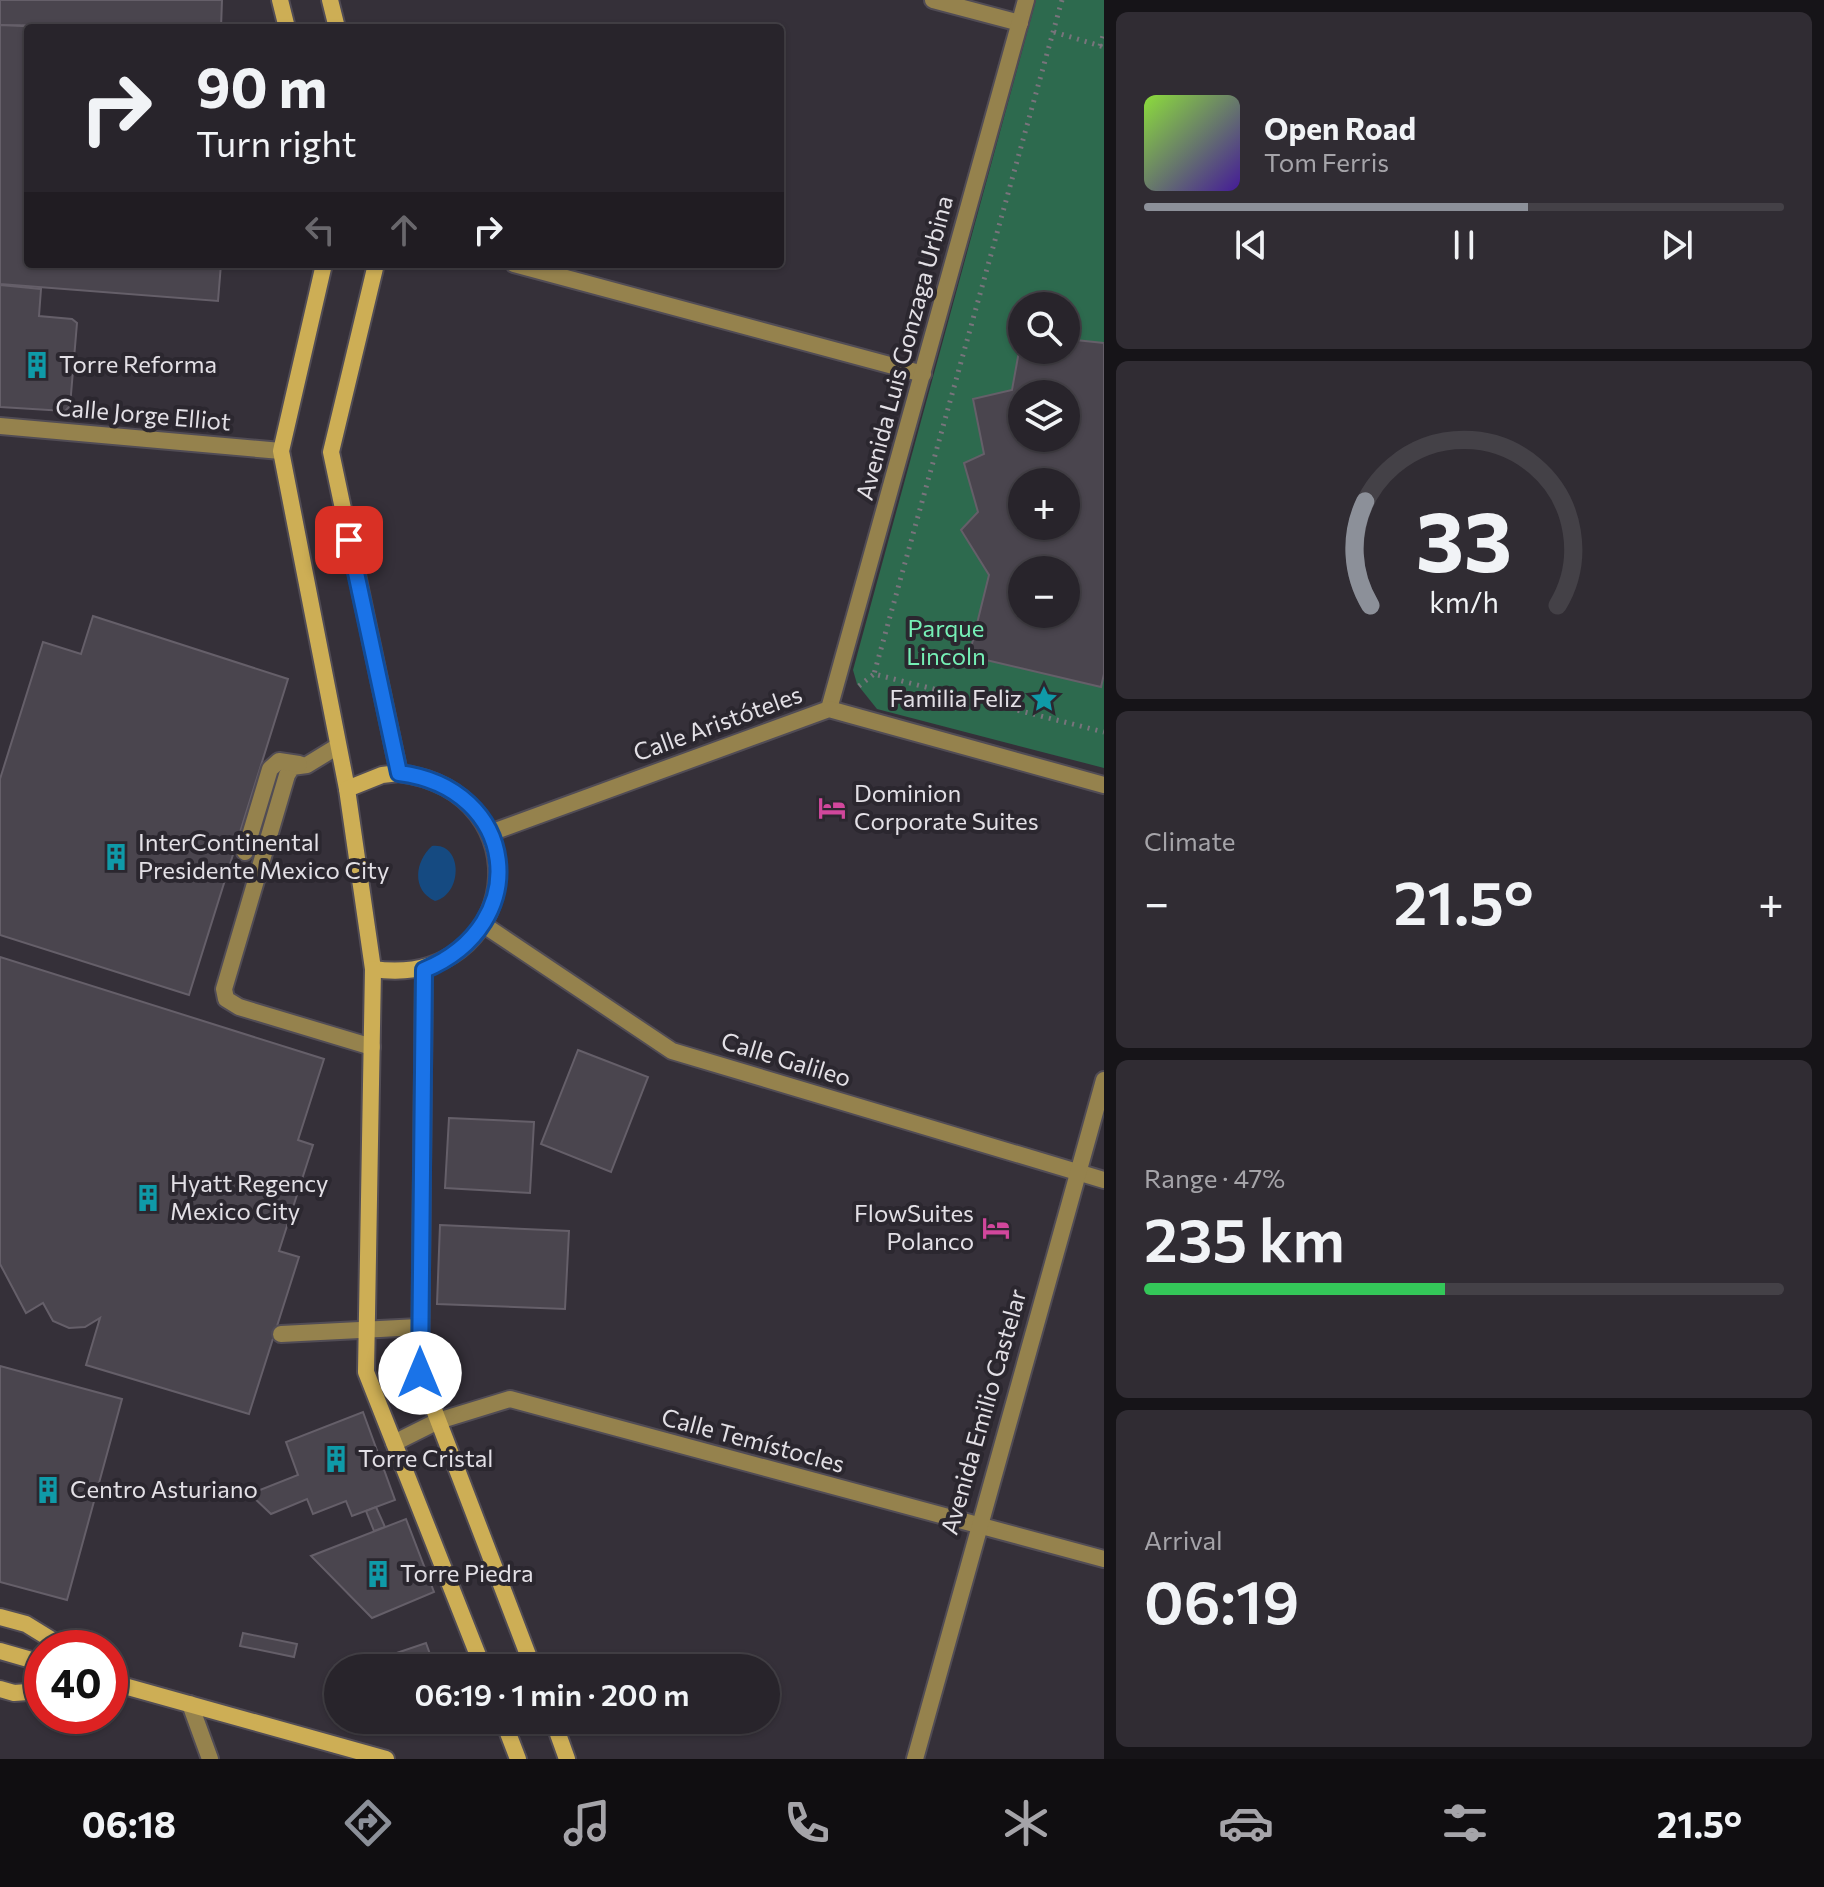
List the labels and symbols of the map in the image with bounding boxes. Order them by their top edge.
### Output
street label: Avenida Luis Gonzaga Urbina [849,192,958,503]
place label: Torre Reforma [59,349,217,378]
building icon: Torre Reforma [22,350,52,380]
street label: Calle Jorge Elliot [54,391,232,436]
pin [315,506,383,574]
park label: Parque Lincoln [906,613,986,670]
street label: Calle Aristóteles [629,679,806,767]
place label: Familia Feliz [890,683,1022,712]
place icon: Familia Feliz [1029,684,1059,714]
place label: Dominion Corporate Suites [854,778,1039,835]
hotel icon: Dominion Corporate Suites [817,793,847,823]
place label: InterContinental Presidente Mexico City [138,827,389,884]
building icon: InterContinental Presidente Mexico City [101,842,131,872]
street label: Calle Galileo [718,1025,855,1092]
place label: Hyatt Regency Mexico City [170,1168,328,1225]
building icon: Hyatt Regency Mexico City [133,1183,163,1213]
place label: FlowSuites Polanco [854,1198,974,1255]
hotel icon: FlowSuites Polanco [981,1213,1011,1243]
street label: Avenida Emilio Castelar [934,1285,1032,1538]
position arrow [378,1331,462,1415]
street label: Calle Temístocles [659,1401,848,1478]
place label: Torre Cristal [358,1443,493,1472]
building icon: Torre Cristal [321,1444,351,1474]
place label: Centro Asturiano [70,1474,258,1503]
building icon: Centro Asturiano [33,1475,63,1505]
place label: Torre Piedra [400,1558,534,1587]
building icon: Torre Piedra [363,1559,393,1589]
speed limit sign: 40 [24,1630,128,1734]

